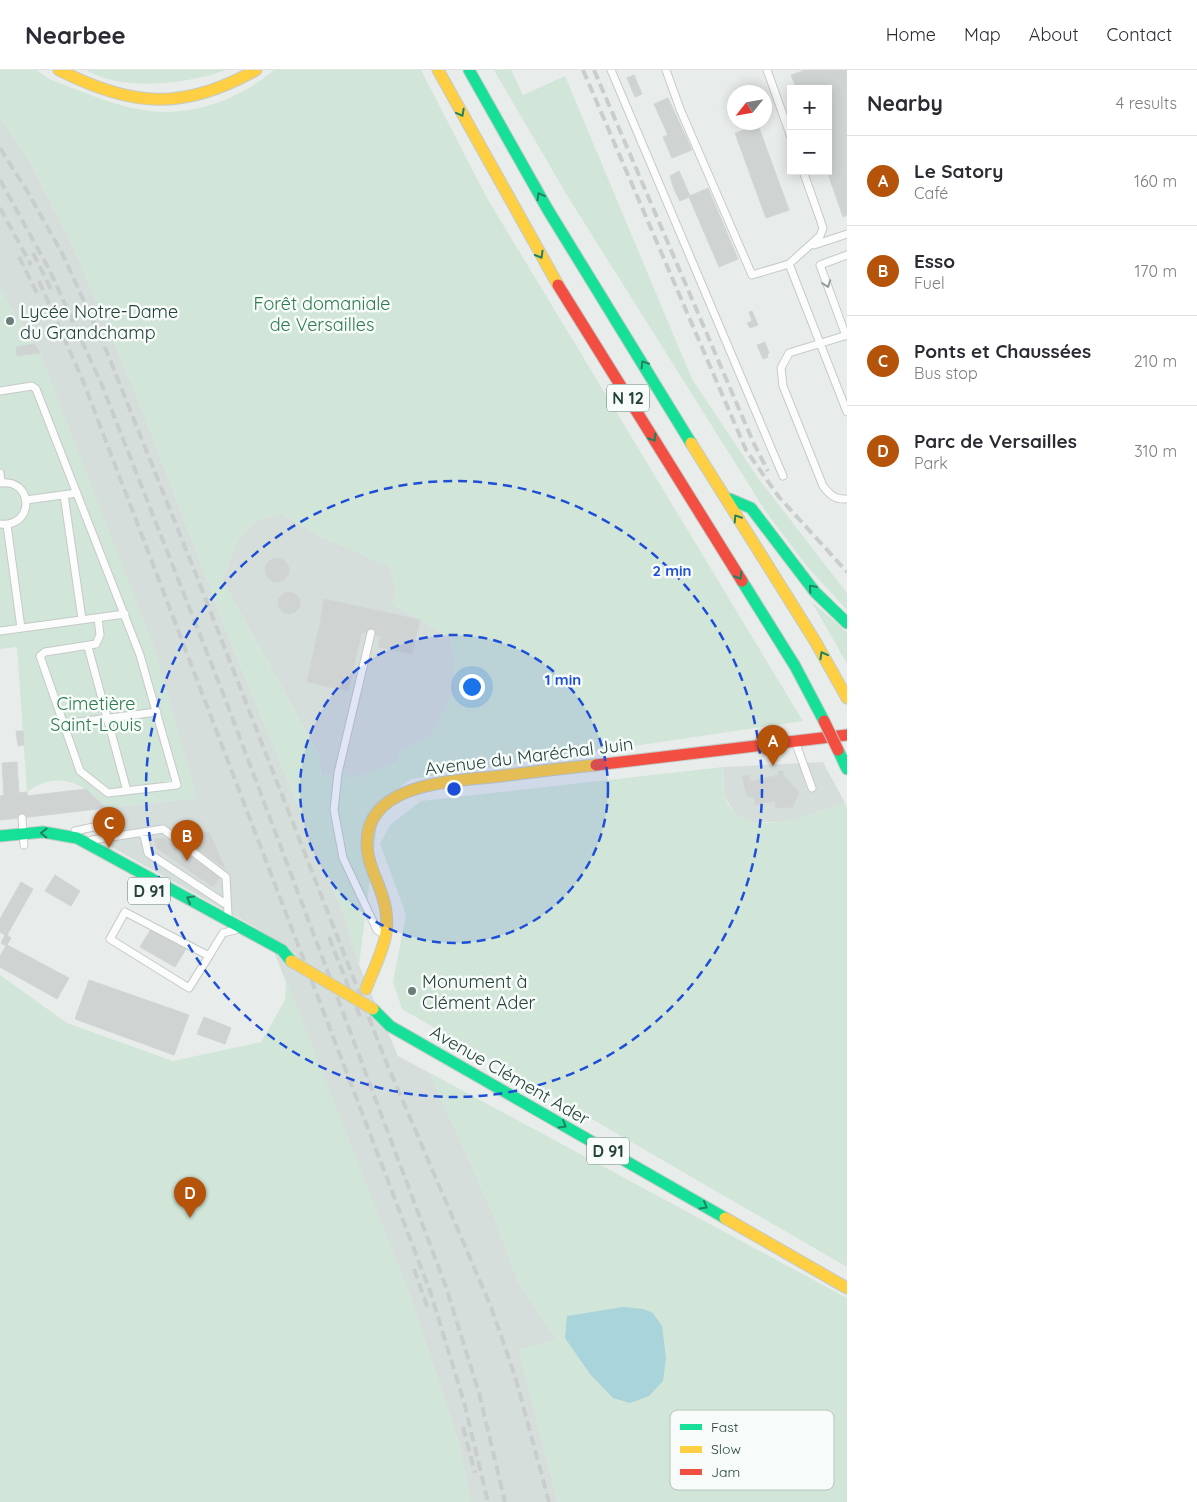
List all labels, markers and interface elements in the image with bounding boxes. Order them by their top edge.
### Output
text: Nearbee [25,20,126,50]
text: Home [886,23,936,46]
text: Map [964,23,1001,46]
text: About [1029,23,1079,46]
text: Contact [1107,23,1172,46]
north arrow [727,85,772,130]
map controls [787,85,832,175]
button: + [787,85,832,130]
text: Nearby [867,90,943,116]
text: 4 results [1116,93,1177,113]
one-way arrow [455,108,465,117]
button: − [787,130,832,175]
text: Le Satory [914,159,1003,183]
text: A [878,171,888,191]
text: 160 m [1134,171,1177,191]
text: Café [914,183,948,203]
one-way arrow [536,192,546,201]
one-way arrow [534,249,544,258]
text: Esso [914,249,955,273]
text: B [878,261,888,281]
text: 170 m [1134,261,1177,281]
text: Fuel [914,273,945,293]
one-way arrow [821,279,831,287]
park label: Forêt domaniale de Versailles [254,292,390,336]
place label: Lycée Notre-Dame du Grandchamp [20,300,178,344]
marker: Lycée Notre-Dame du Grandchamp [4,315,16,327]
text: Ponts et Chaussées [914,339,1091,363]
text: C [878,351,888,371]
text: 210 m [1134,351,1177,371]
one-way arrow [640,360,650,369]
text: Bus stop [914,363,978,383]
road number: N 12 [607,384,649,412]
text: Parc de Versailles [914,429,1077,453]
one-way arrow [647,432,656,442]
text: D [877,441,889,461]
text: 310 m [1134,441,1177,461]
text: Park [914,453,948,473]
one-way arrow [733,514,743,523]
text: 2 min [652,561,692,580]
one-way arrow [733,570,742,579]
one-way arrow [809,585,818,594]
one-way arrow [820,652,830,661]
text: 1 min [545,670,581,689]
your location [459,674,485,700]
park label: Cimetière Saint-Louis [50,692,142,736]
pin: A [757,725,789,766]
street label: Avenue du Maréchal Juin [424,732,634,780]
centre of rings [445,780,463,798]
pin: C [93,807,125,848]
pin: B [171,820,203,861]
one-way arrow [40,828,48,838]
road number: D 91 [128,878,170,904]
one-way arrow [187,896,196,906]
place label: Monument à Clément Ader [422,970,536,1014]
marker: Monument à Clément Ader [406,985,418,997]
street label: Avenue Clément Ader [426,1020,594,1130]
one-way arrow [557,1119,566,1129]
road number: D 91 [587,1138,629,1164]
pin: D [174,1177,206,1218]
one-way arrow [698,1200,707,1210]
legend [670,1410,834,1490]
text: Fast [711,1418,739,1436]
text: Slow [711,1440,741,1458]
text: Jam [711,1463,740,1481]

